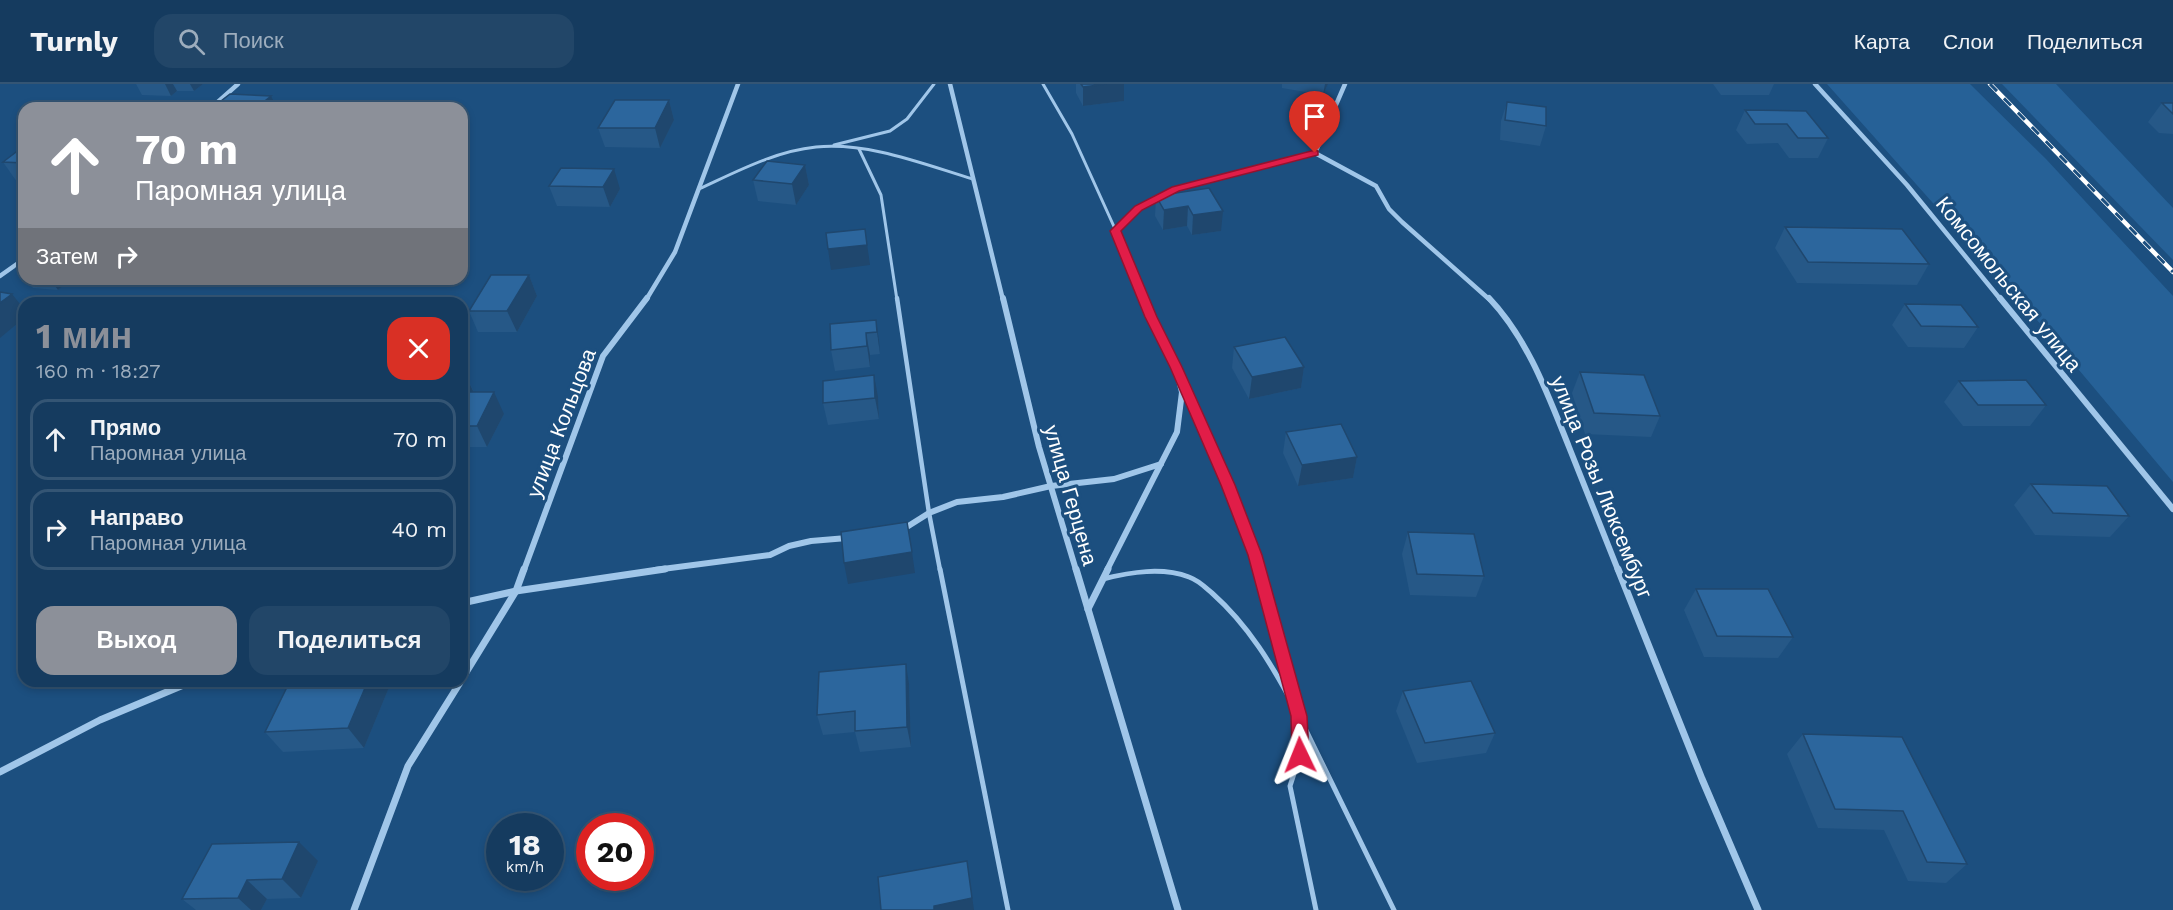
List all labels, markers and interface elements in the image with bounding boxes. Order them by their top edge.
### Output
search box [154,14,574,68]
text: Turnly [30,25,118,58]
icon: search [175,25,208,58]
text: Поиск [223,28,284,53]
text: Карта [1854,29,1910,54]
text: Слои [1943,29,1994,54]
text: Поделиться [2027,29,2143,54]
pin [1289,91,1340,153]
icon: arrive [1298,100,1331,133]
text: 70 m [135,125,238,174]
icon: ahead [36,126,114,204]
text: Паромная улица [135,175,346,207]
street label: Комсомольская улица [1931,192,2087,377]
icon: right [110,240,143,273]
text: Затем [36,244,98,269]
text: 1 мин [36,315,132,357]
button: close [387,317,450,380]
street label: улица Кольцова [521,345,601,501]
text: 160 m · 18:27 [36,359,161,383]
street label: улица Розы Люксембург [1546,372,1658,602]
text: Прямо [90,415,161,440]
street label: улица Герцена [1039,422,1103,568]
icon: ahead [39,423,72,456]
text: 70 m [393,427,447,452]
text: Паромная улица [90,441,246,465]
text: Направо [90,505,184,530]
icon: right [39,513,72,546]
text: 40 m [391,517,447,542]
text: Паромная улица [90,531,246,555]
button: Выход [36,606,237,675]
button: Поделиться [249,606,450,675]
position arrow [1268,723,1332,787]
speed limit sign: 20 [576,813,654,891]
text: 18 [509,827,541,862]
text: km/h [506,858,544,876]

